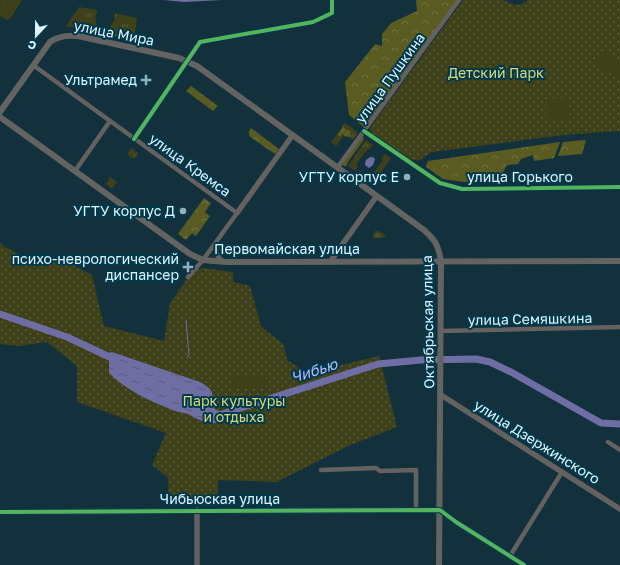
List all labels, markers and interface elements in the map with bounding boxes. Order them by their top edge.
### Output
north arrow [16,16,56,56]
street label: улица Мира [72,16,156,49]
street label: улица Пушкина [351,29,428,126]
text: С [26,38,38,53]
park label: Детский Парк [448,64,544,81]
place label: Ультрамед [64,71,138,88]
marker: Ультрамед [140,74,152,86]
street label: улица Кремса [146,129,234,200]
place label: УГТУ корпус Е [299,168,399,185]
street label: улица Горького [467,168,573,185]
marker: УГТУ корпус Е [402,172,412,182]
place label: УГТУ корпус Д [73,202,175,219]
marker: УГТУ корпус Д [178,206,188,216]
street label: Первомайская улица [214,240,360,257]
place label: психо-неврологический диспансер [12,250,179,283]
street label: Октябрьская улица [418,255,437,389]
marker: психо-неврологический диспансер [182,261,194,273]
street label: улица Семяшкина [468,309,592,328]
water label: Чибью [288,354,340,386]
park label: Парк культуры и отдыха [183,392,285,425]
street label: улица Дзержинского [471,396,603,487]
street label: Чибьюская улица [160,490,280,507]

